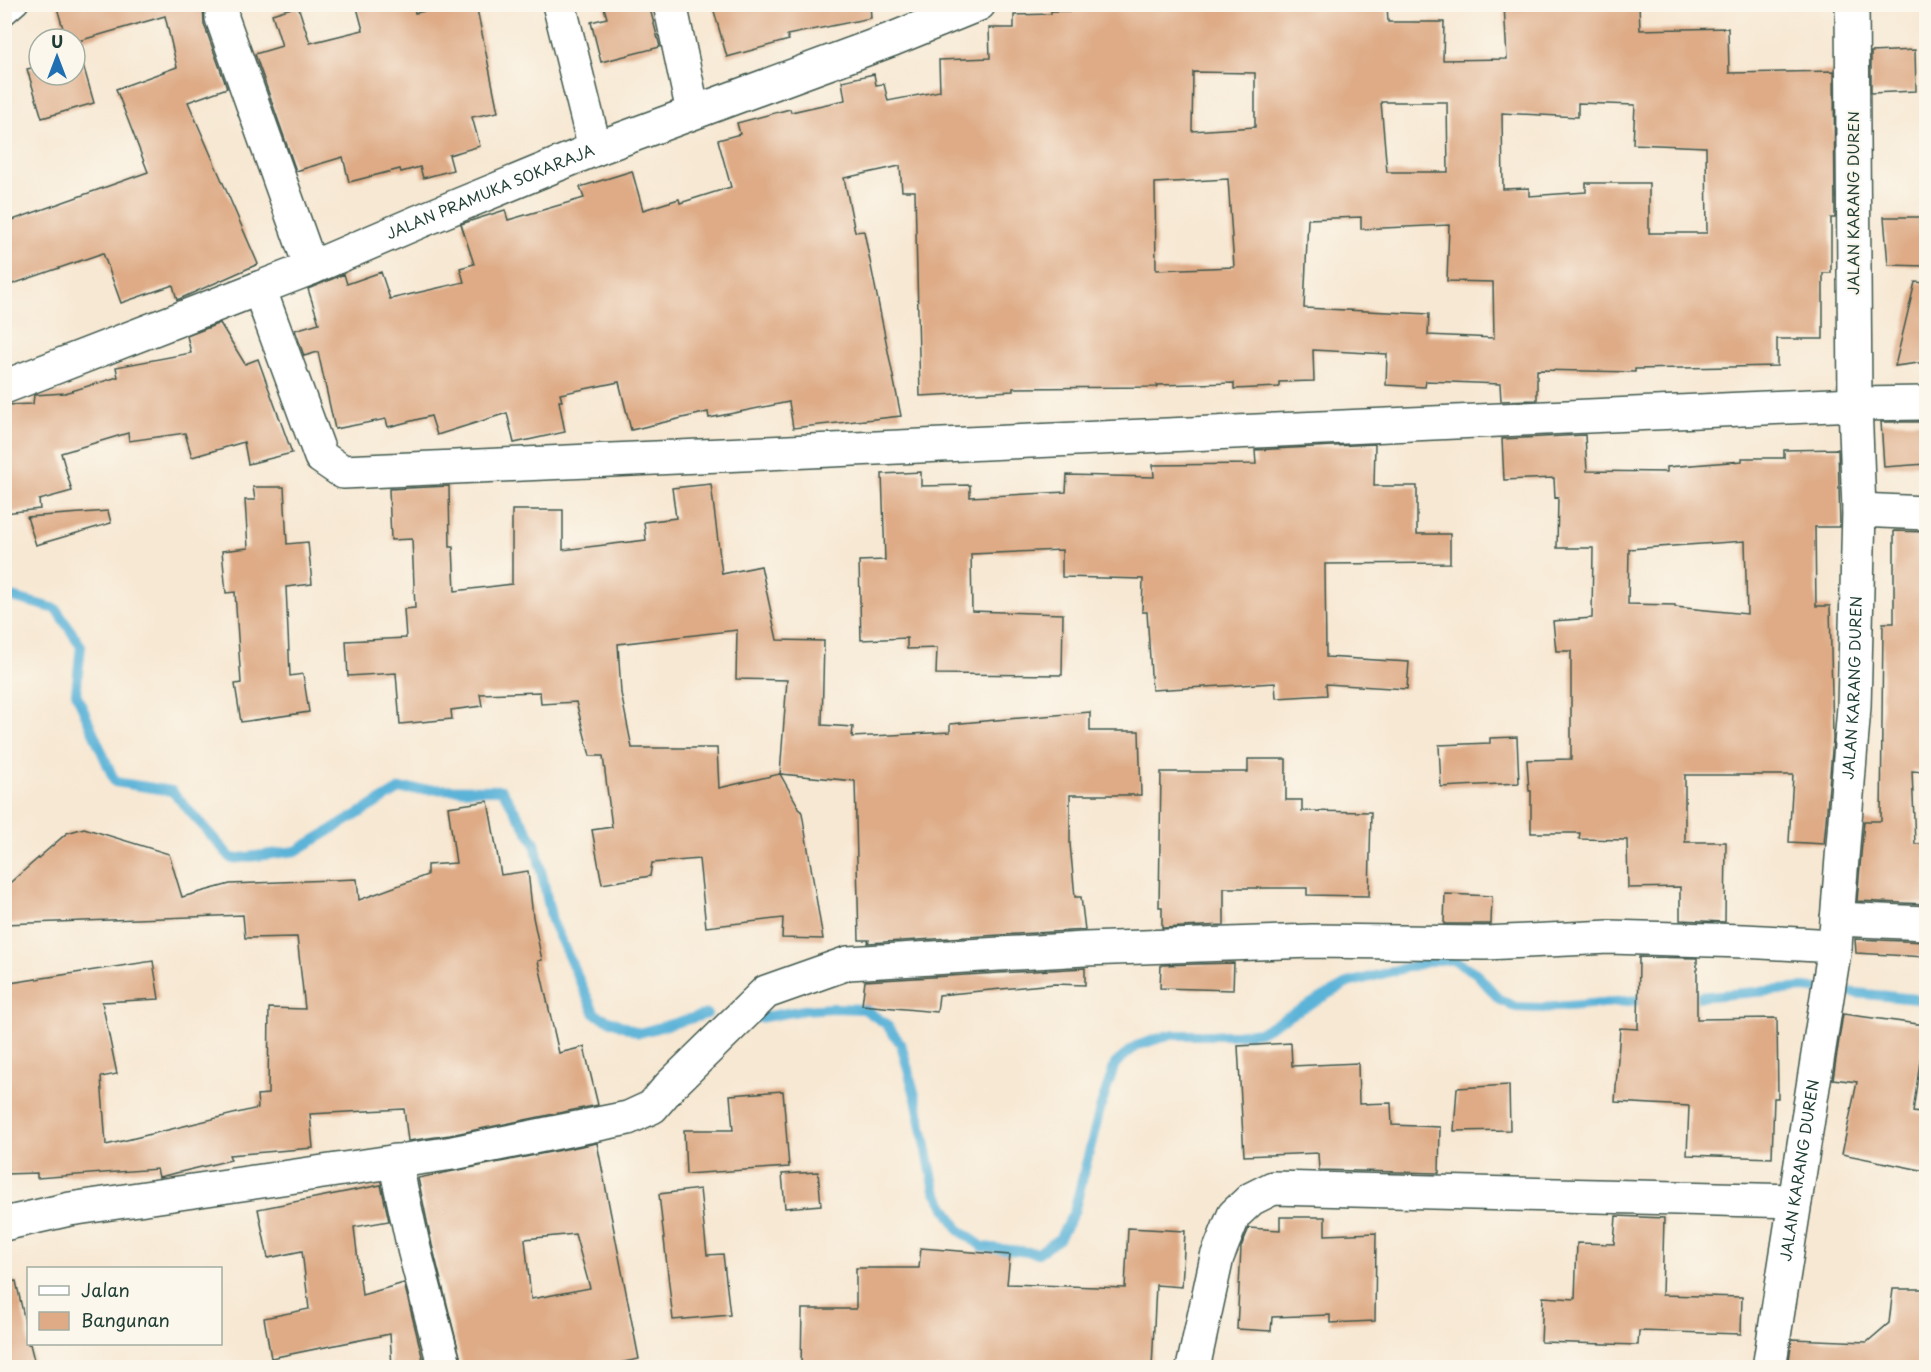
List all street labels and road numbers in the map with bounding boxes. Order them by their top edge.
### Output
street label: JALAN KARANG DUREN [1841,111,1864,295]
street label: JALAN PRAMUKA SOKARAJA [382,138,597,244]
street label: JALAN KARANG DUREN [1835,596,1867,780]
street label: JALAN KARANG DUREN [1773,1078,1824,1263]

